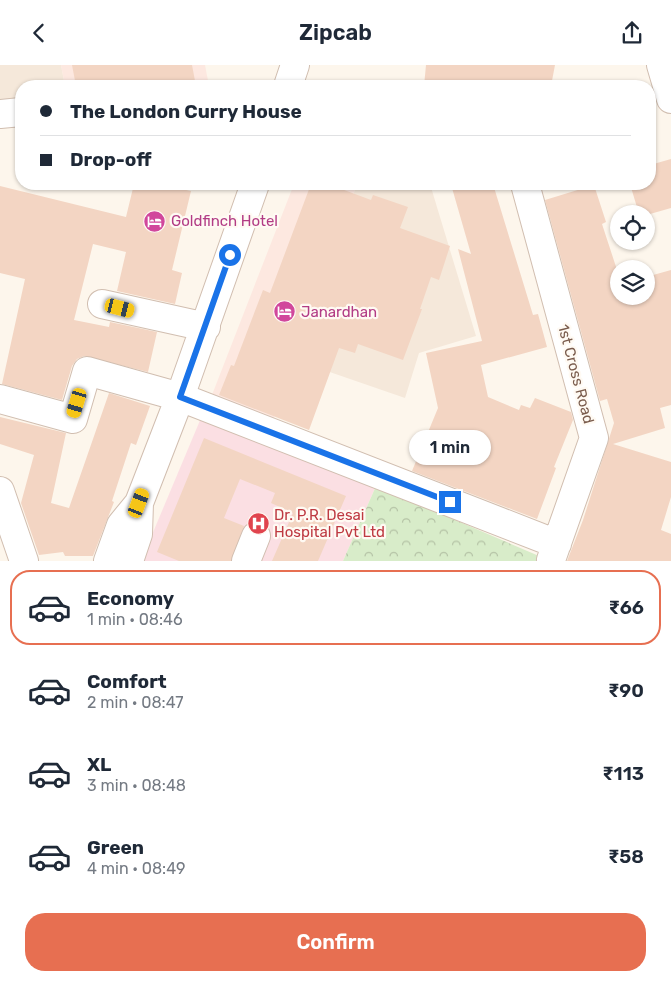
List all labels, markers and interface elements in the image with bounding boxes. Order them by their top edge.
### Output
icon: back [25,19,53,47]
text: Zipcab [299,19,372,46]
icon: share [618,19,646,47]
text: The London Curry House [70,100,302,123]
text: Drop-off [70,148,152,171]
map controls [610,205,655,305]
button: locate [610,205,655,250]
hotel icon: Goldfinch Hotel [143,209,167,233]
place label: Goldfinch Hotel [171,212,278,230]
route start [219,244,241,266]
button: layers [610,260,655,305]
car [103,297,136,319]
hotel icon: Janardhan [273,300,297,324]
place label: Janardhan [301,303,377,321]
street label: 1st Cross Road [554,322,598,426]
car [65,386,88,420]
callout: 1 min [409,429,491,465]
text: 1 min [430,438,470,457]
car [126,486,151,520]
route end [439,491,461,513]
place label: Dr. P.R. Desai Hospital Pvt Ltd [274,506,385,541]
hospital icon: Dr. P.R. Desai Hospital Pvt Ltd [246,512,270,536]
icon: car [27,585,72,630]
text: Economy [87,587,174,610]
text: ₹66 [608,596,644,619]
text: 1 min · 08:46 [87,610,183,629]
icon: car [27,668,72,713]
text: Comfort [87,670,167,693]
text: ₹90 [608,679,644,702]
text: 2 min · 08:47 [87,693,184,712]
icon: car [27,751,72,796]
text: XL [87,753,111,776]
text: ₹113 [602,762,644,785]
text: 3 min · 08:48 [87,776,186,795]
icon: car [27,834,72,879]
text: Green [87,836,144,859]
text: ₹58 [608,845,644,868]
text: 4 min · 08:49 [87,859,186,878]
button: Confirm [25,913,646,971]

